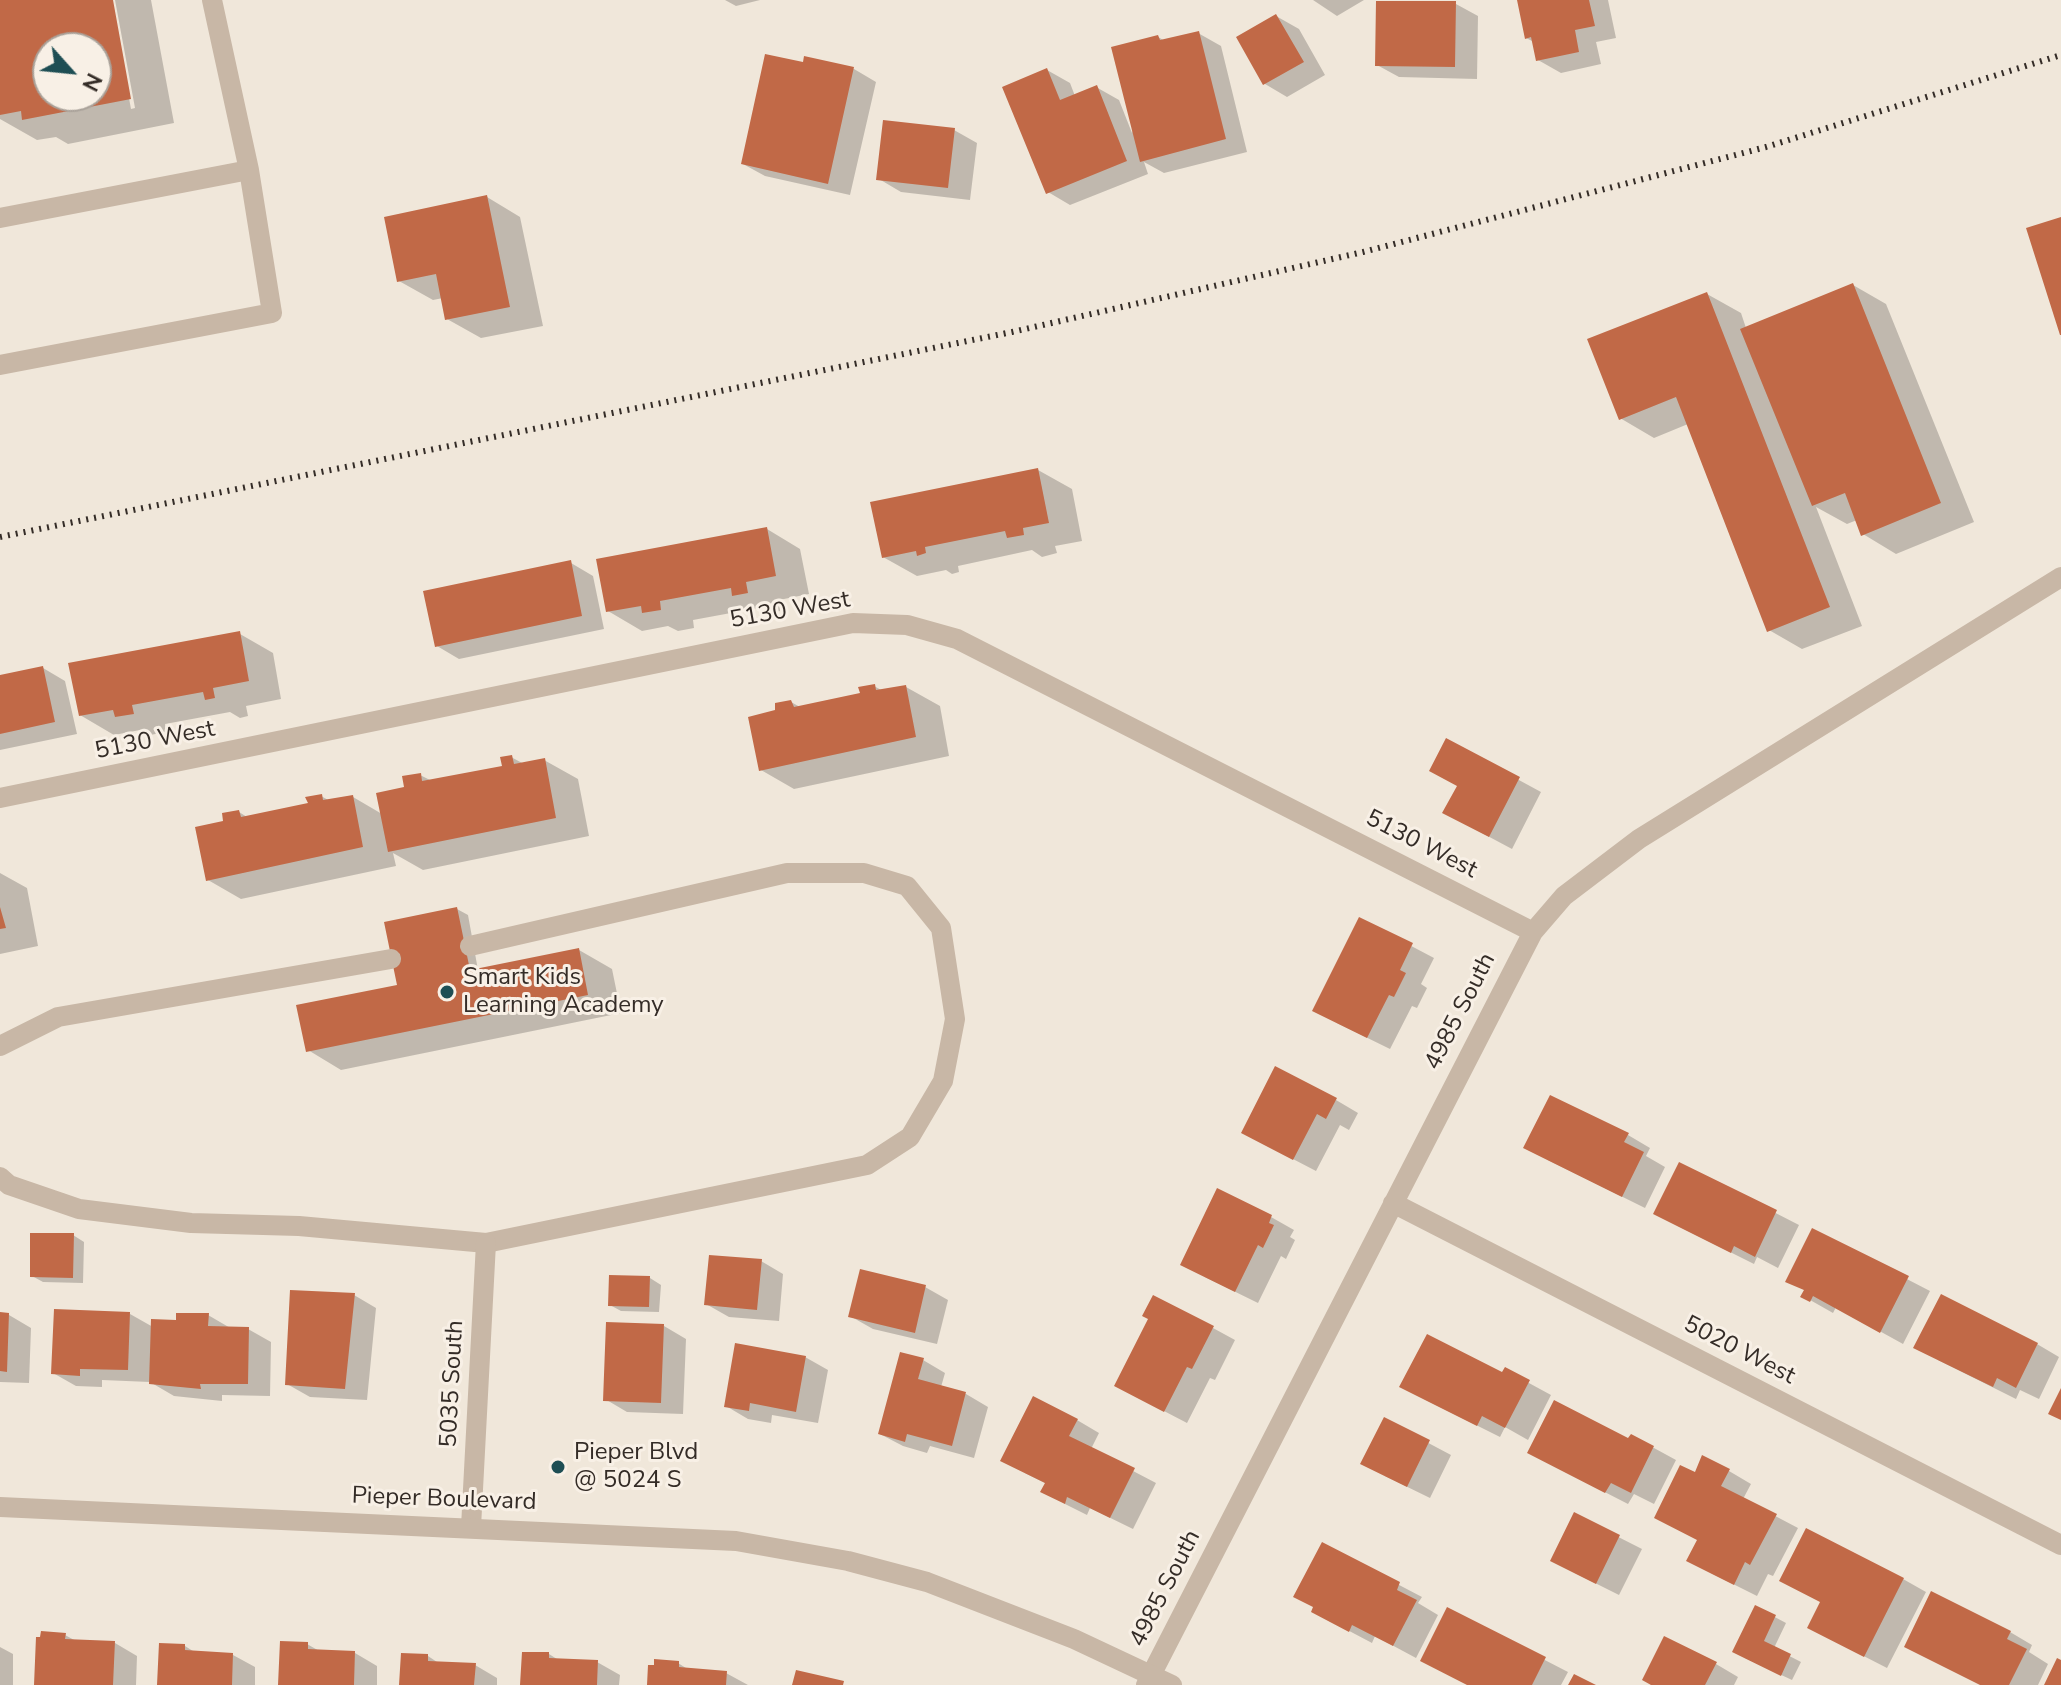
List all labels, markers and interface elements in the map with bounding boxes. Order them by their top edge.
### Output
north arrow [32,32,112,112]
text: N [74,68,109,96]
street label: 5130 West [728,586,852,636]
street label: 5130 West [93,715,217,767]
street label: 5130 West [1360,805,1482,885]
street label: 4985 South [1419,949,1503,1075]
place label: Smart Kids Learning Academy [463,964,664,1020]
marker: Smart Kids Learning Academy [438,983,456,1001]
street label: 5020 West [1678,1311,1800,1391]
street label: 5035 South [435,1320,471,1448]
place label: Pieper Blvd @ 5024 S [574,1439,698,1495]
marker: Pieper Blvd @ 5024 S [549,1458,567,1476]
street label: Pieper Boulevard [351,1482,537,1518]
street label: 4985 South [1124,1526,1208,1652]

